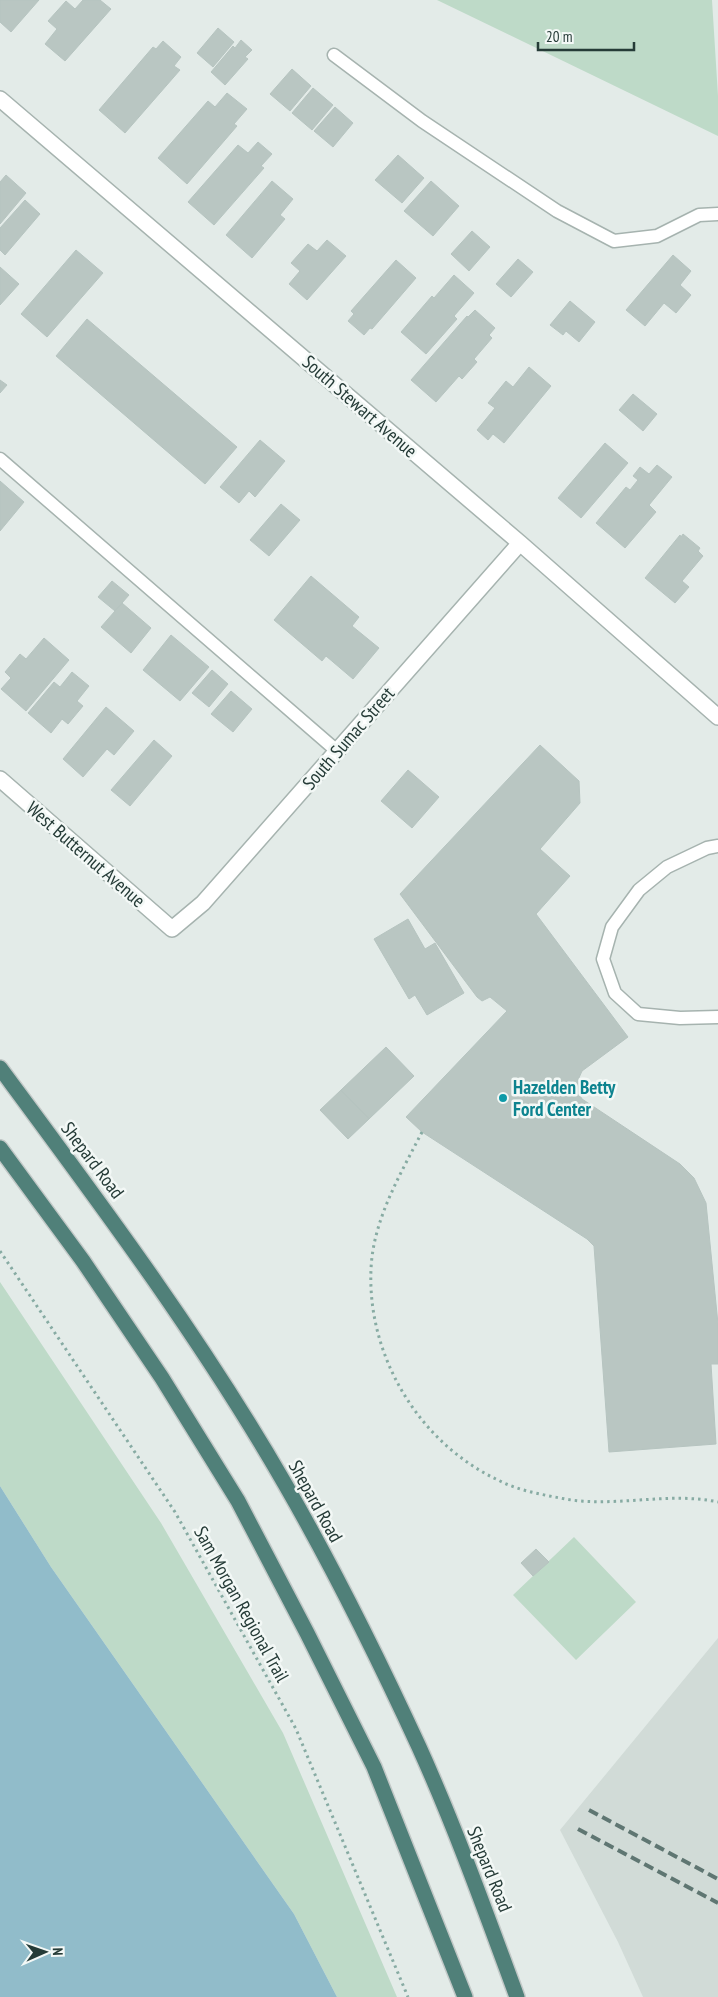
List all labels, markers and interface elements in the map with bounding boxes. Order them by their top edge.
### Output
scale bar [538,20,634,52]
text: 20 m [546,27,572,46]
street label: South Stewart Avenue [298,350,422,463]
street label: South Sumac Street [297,681,400,794]
street label: West Butternut Avenue [22,796,150,912]
place label: Hazelden Betty Ford Center [513,1075,616,1121]
marker: Hazelden Betty Ford Center [497,1092,509,1104]
street label: Shepard Road [56,1117,130,1203]
street label: Shepard Road [284,1456,348,1546]
street label: Sam Morgan Regional Trail [189,1522,295,1687]
street label: Shepard Road [462,1823,518,1915]
north arrow [20,1927,70,1977]
text: N [49,1947,67,1956]

